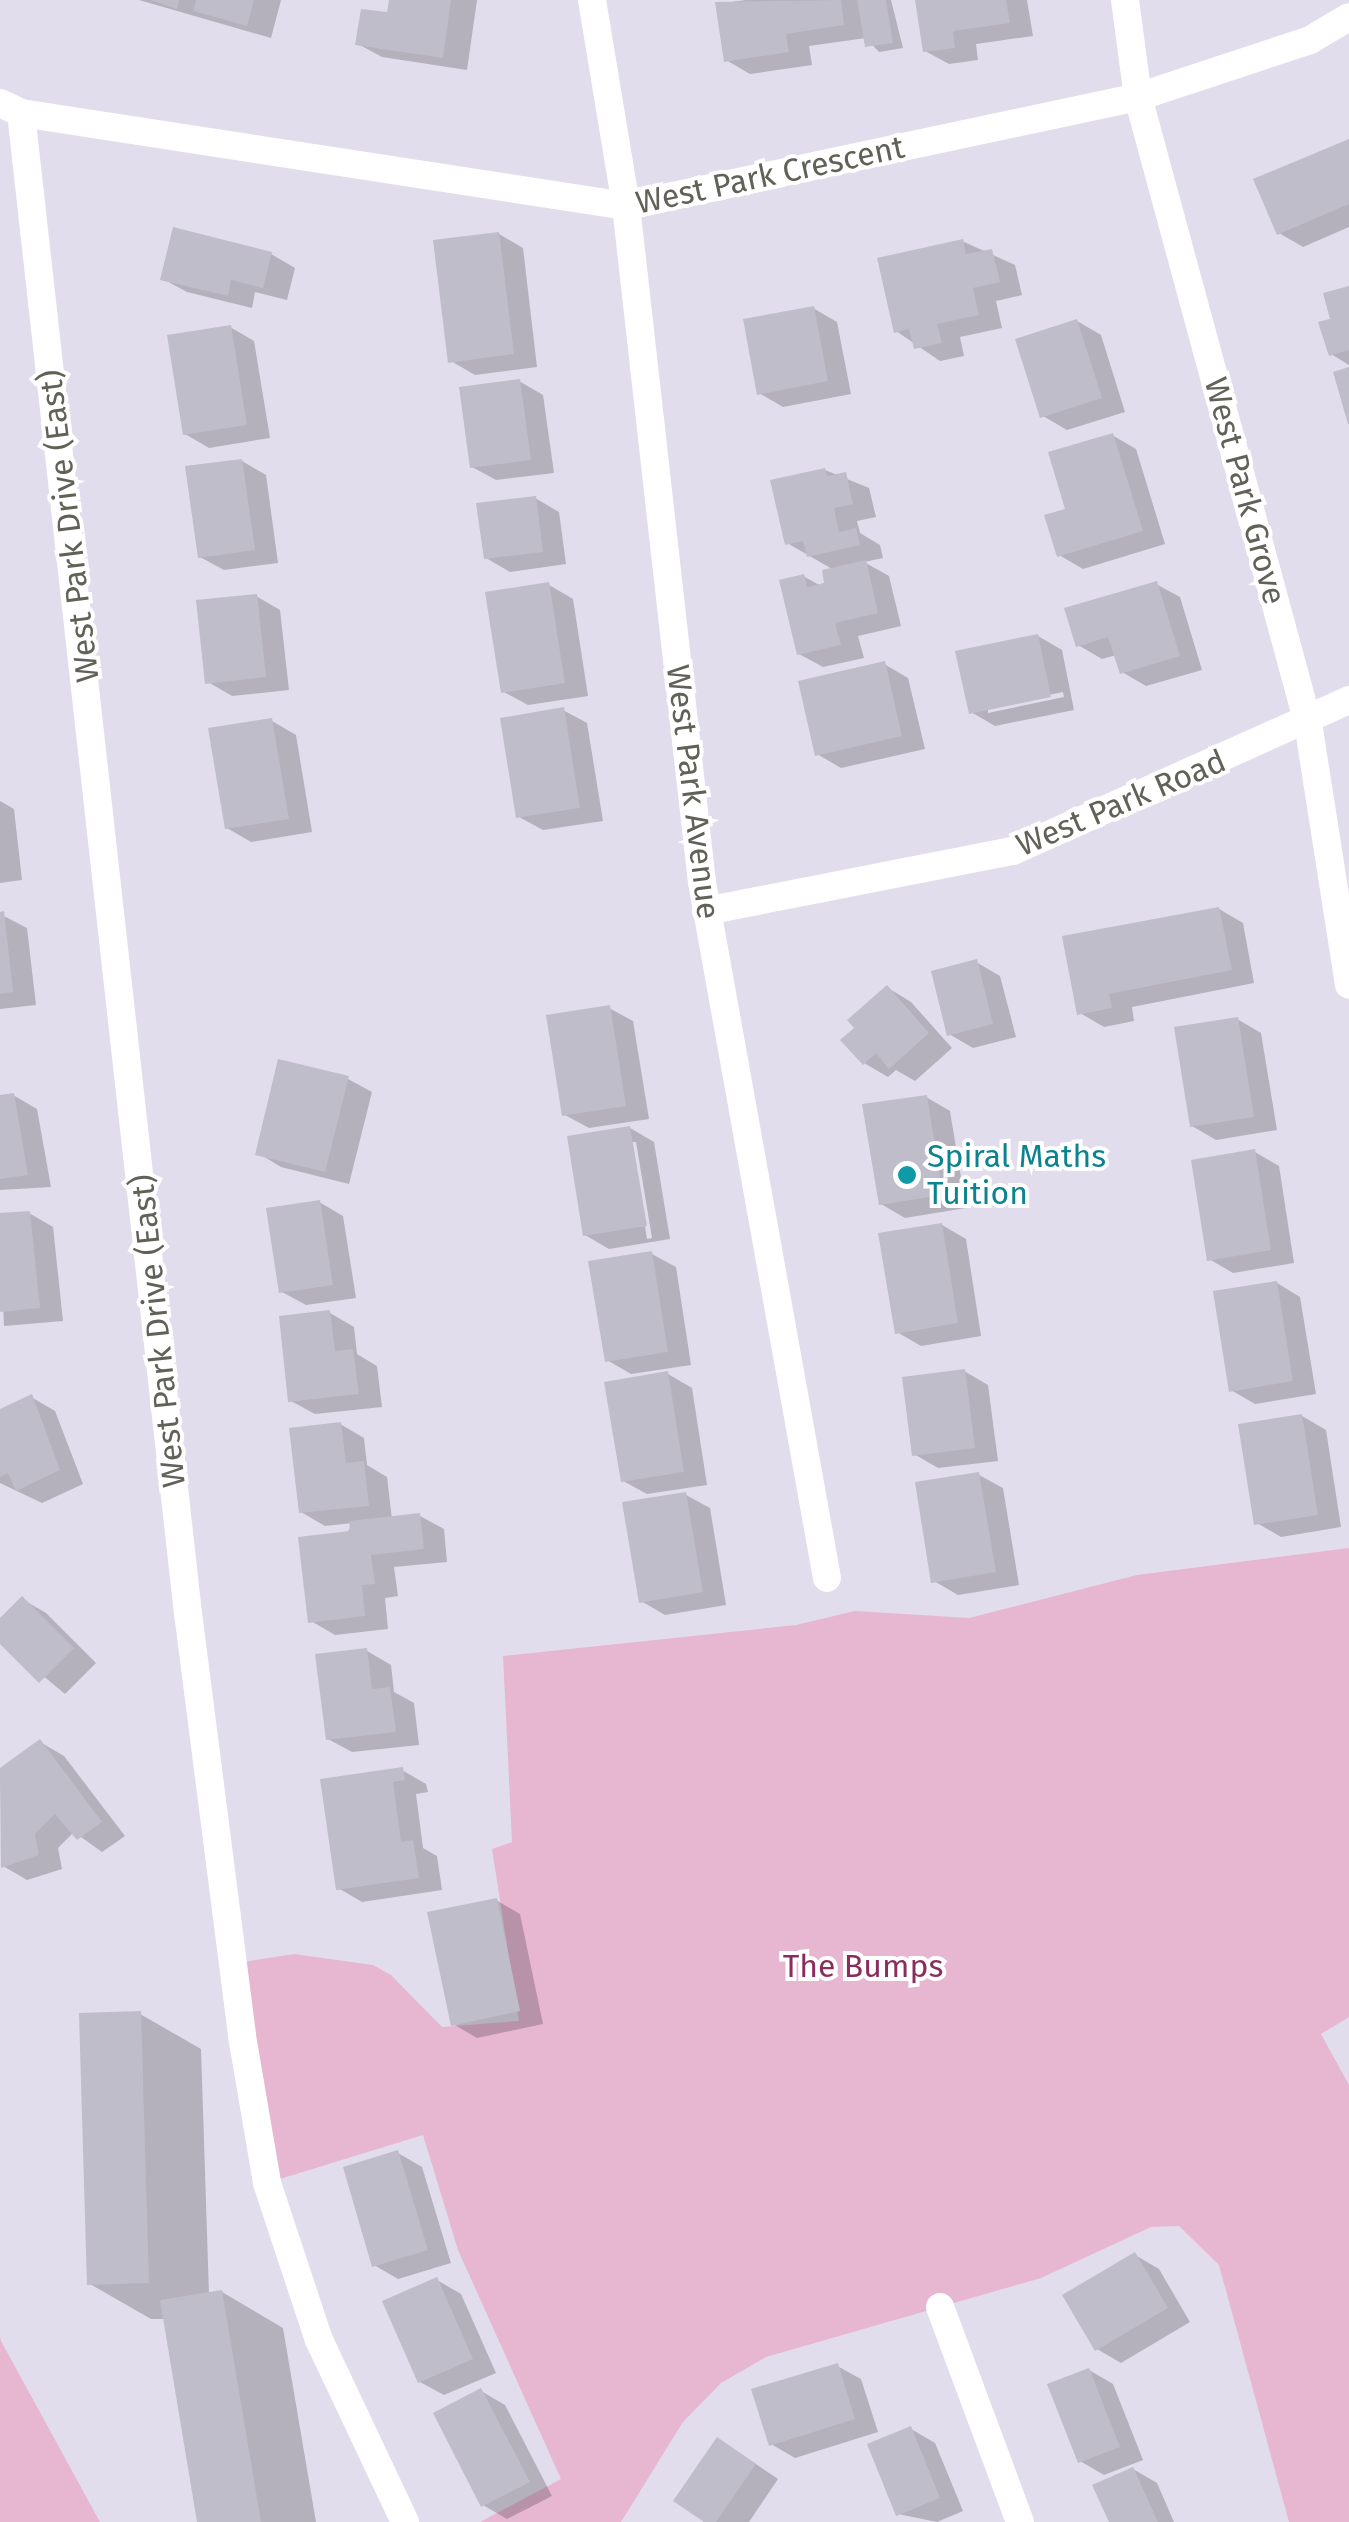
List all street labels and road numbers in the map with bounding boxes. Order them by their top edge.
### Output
street label: West Park Crescent [632,128,908,222]
street label: West Park Drive (East) [31,368,107,684]
street label: West Park Grove [1196,373,1294,609]
street label: West Park Avenue [658,663,728,921]
street label: West Park Road [1011,742,1231,864]
street label: West Park Drive (East) [122,1173,194,1489]

